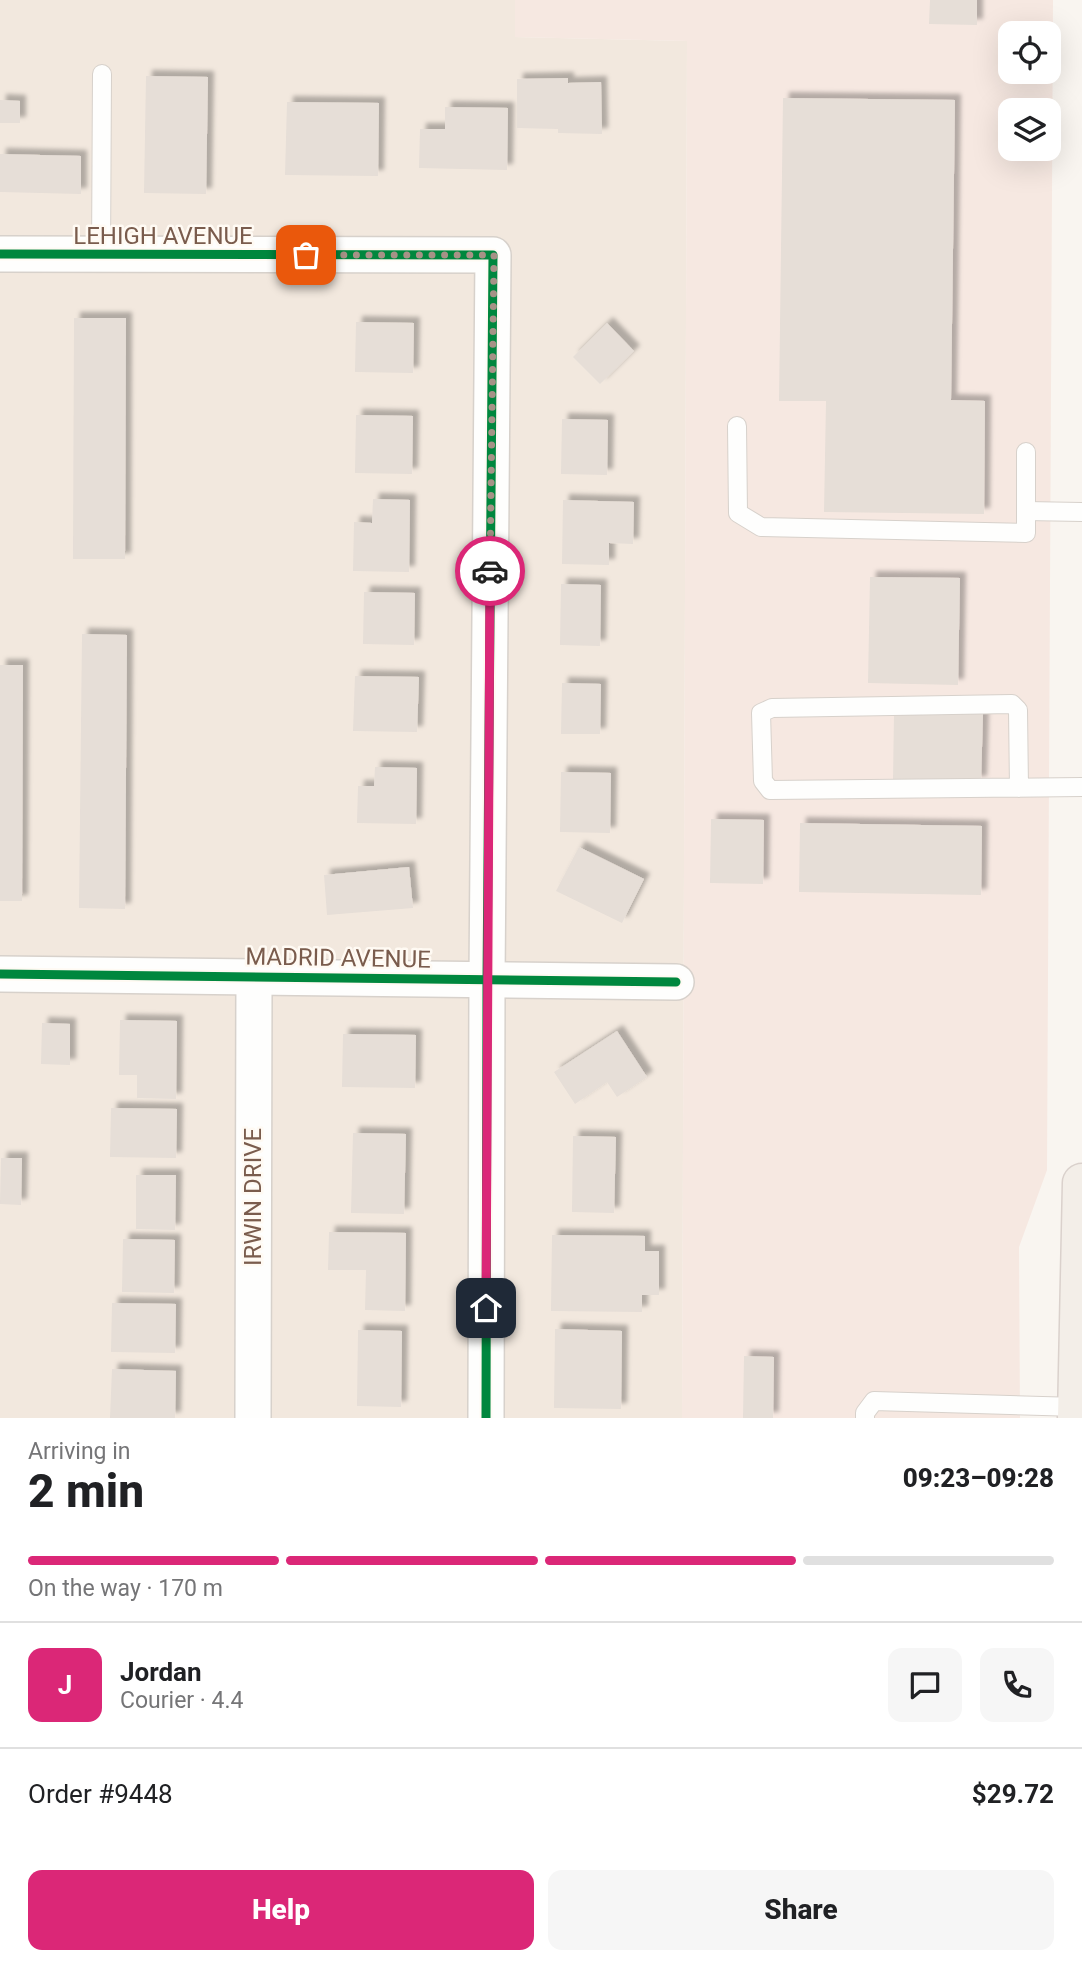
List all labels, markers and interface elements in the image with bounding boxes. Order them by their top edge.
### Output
map controls [998,21,1061,161]
button: locate [998,21,1061,84]
button: layers [998,98,1061,161]
street label: LEHIGH AVENUE [73,222,253,250]
pin [276,225,336,285]
icon: bag [287,236,325,274]
courier [455,536,525,606]
icon: car [471,552,509,590]
street label: MADRID AVENUE [245,942,431,974]
street label: IRWIN DRIVE [239,1128,267,1266]
pin [456,1278,516,1338]
icon: home [467,1289,505,1327]
text: Arriving in [28,1438,131,1465]
text: 09:23–09:28 [903,1463,1054,1493]
text: 2 min [28,1464,144,1518]
text: On the way · 170 m [28,1575,223,1602]
button: chat [888,1648,962,1722]
button: phone [980,1648,1054,1722]
text: Jordan [120,1657,202,1687]
text: J [58,1670,72,1700]
text: Courier · 4.4 [120,1687,243,1714]
text: Order #9448 [28,1779,173,1809]
text: $29.72 [972,1779,1054,1809]
button: Help [28,1870,534,1950]
button: Share [548,1870,1054,1950]

